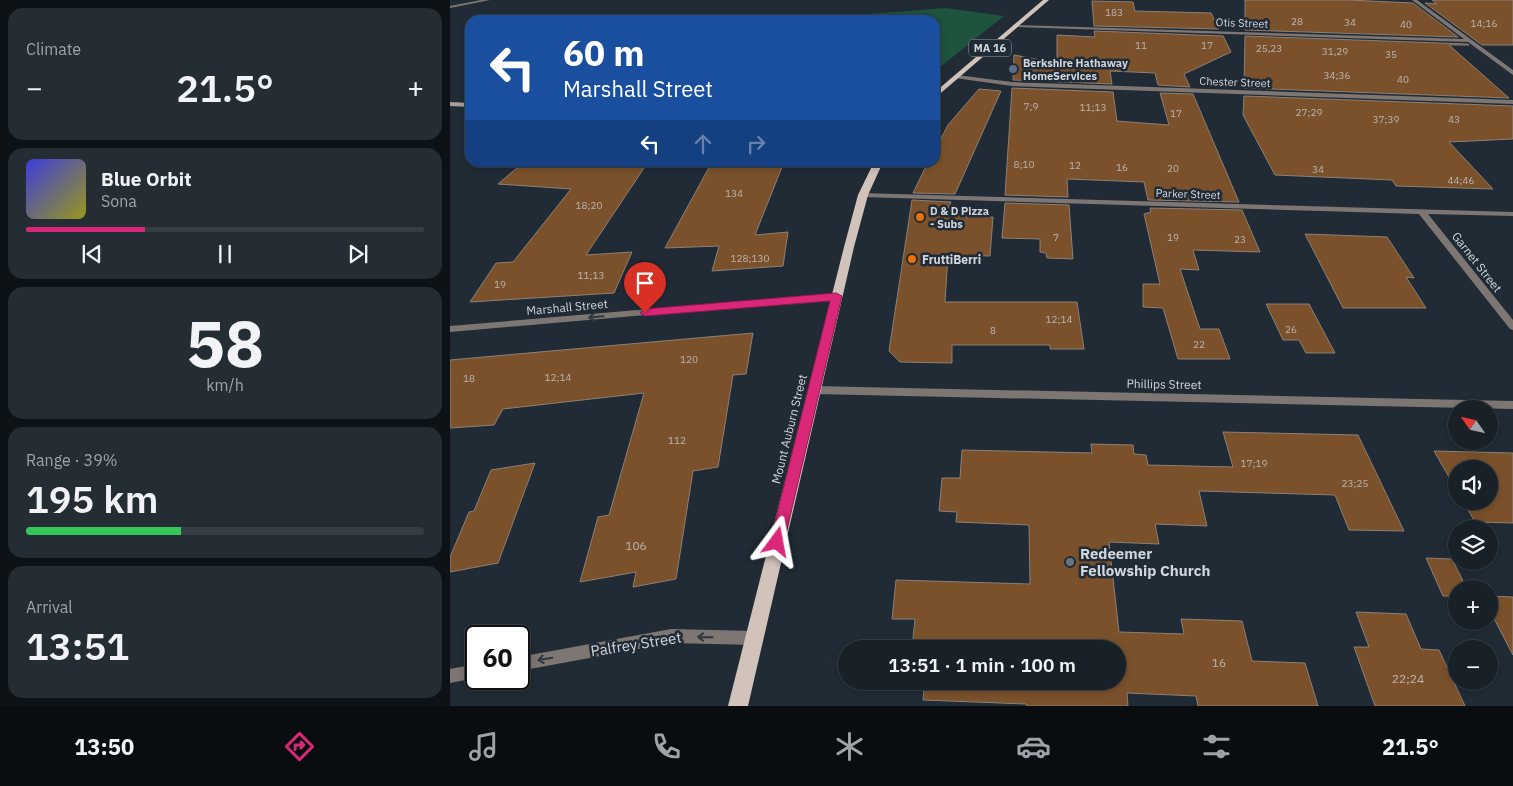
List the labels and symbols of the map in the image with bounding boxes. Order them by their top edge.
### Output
house number: 183 [1105,6,1123,19]
street label: Otis Street [1216,15,1269,31]
house number: 28 [1291,15,1303,28]
house number: 34 [1344,16,1356,29]
house number: 14;16 [1471,17,1497,30]
house number: 40 [1400,18,1412,31]
house number: 11 [1135,39,1147,52]
house number: 17 [1201,39,1213,52]
road number: MA 16 [969,40,1011,56]
house number: 25,23 [1256,42,1282,55]
house number: 31,29 [1322,45,1348,58]
house number: 35 [1385,48,1397,61]
place label: Berkshire Hathaway HomeServices [1023,56,1128,83]
marker: Berkshire Hathaway HomeServices [1007,63,1019,75]
house number: 34;36 [1324,69,1350,82]
house number: 40 [1397,73,1409,86]
street label: Chester Street [1199,74,1271,90]
house number: 7;9 [1024,100,1038,113]
house number: 11;13 [1080,101,1106,114]
house number: 27;29 [1296,106,1322,119]
house number: 17 [1170,107,1182,120]
house number: 37;39 [1373,113,1399,126]
house number: 43 [1448,113,1460,126]
house number: 8;10 [1014,158,1034,171]
house number: 12 [1069,159,1081,172]
house number: 16 [1116,161,1128,174]
house number: 20 [1167,162,1179,175]
house number: 34 [1312,163,1324,176]
house number: 44;46 [1448,174,1474,187]
street label: Parker Street [1155,186,1221,202]
house number: 134 [725,187,743,200]
house number: 18;20 [576,199,602,212]
place label: D & D Pizza - Subs [930,204,989,231]
marker: D & D Pizza - Subs [914,211,926,223]
street label: Garnet Street [1449,229,1505,295]
house number: 7 [1053,231,1059,244]
house number: 19 [1167,231,1179,244]
house number: 23 [1234,233,1246,246]
house number: 128;130 [731,252,769,265]
place label: FruttiBerri [922,252,981,267]
marker: FruttiBerri [906,253,918,265]
pin [624,262,666,313]
house number: 11;13 [578,269,604,282]
house number: 19 [494,278,506,291]
street label: Marshall Street [526,296,608,318]
one-way arrow [588,312,604,322]
house number: 12;14 [1046,313,1072,326]
house number: 26 [1285,323,1297,336]
house number: 8 [990,324,996,337]
house number: 22 [1193,338,1205,351]
house number: 120 [680,353,698,366]
house number: 12;14 [545,371,571,384]
house number: 18 [463,372,475,385]
street label: Mount Auburn Street [768,373,810,485]
street label: Phillips Street [1126,376,1202,392]
north arrow [1448,400,1498,450]
house number: 112 [668,434,686,447]
house number: 17;19 [1241,457,1267,470]
house number: 23;25 [1342,477,1368,490]
position arrow [750,515,802,567]
house number: 106 [625,538,647,553]
place label: Redeemer Fellowship Church [1080,544,1210,580]
marker: Redeemer Fellowship Church [1064,556,1076,568]
speed limit sign: 60 [465,625,530,690]
street label: Palfrey Street [589,627,683,661]
one-way arrow [698,632,714,641]
one-way arrow [537,654,553,664]
house number: 16 [1212,655,1226,670]
house number: 22;24 [1392,671,1424,686]

